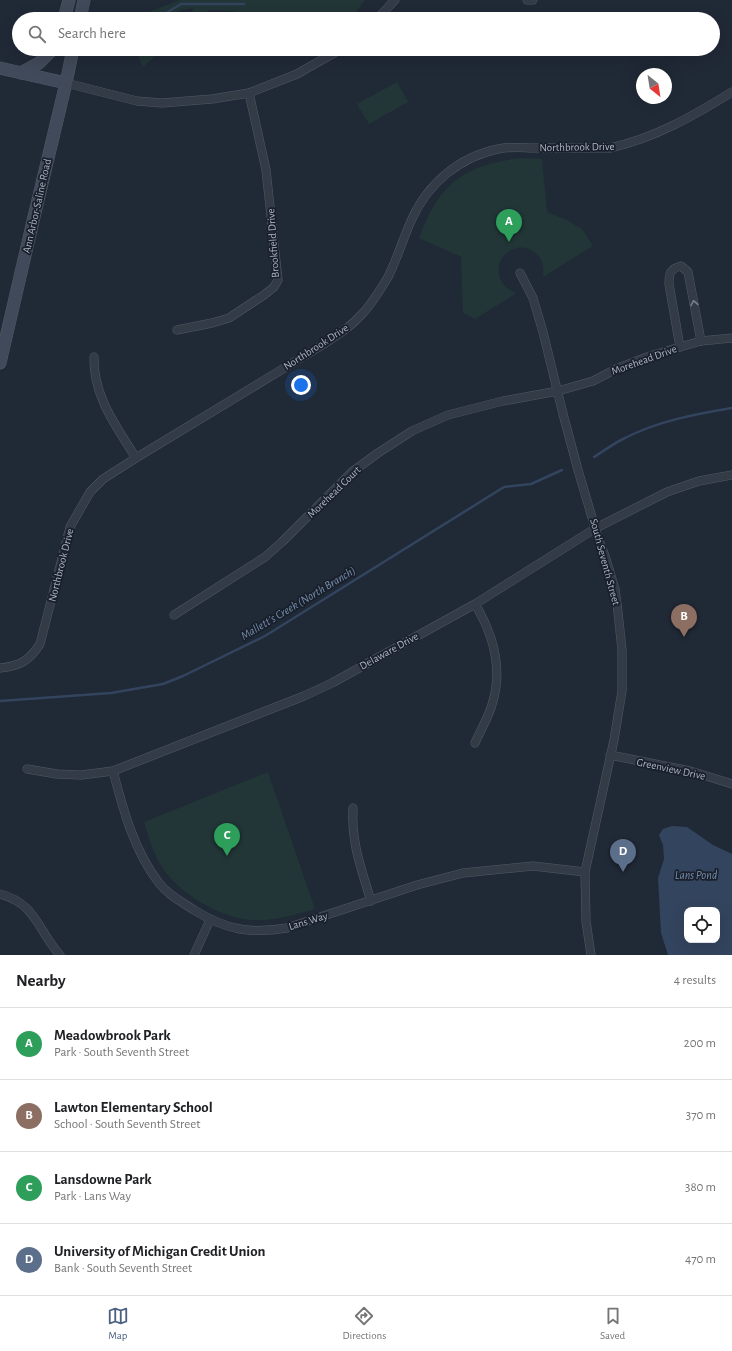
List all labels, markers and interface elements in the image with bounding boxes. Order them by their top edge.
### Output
search box [12,12,720,56]
icon: search [26,23,48,45]
text: Search here [58,26,126,41]
north arrow [636,68,672,104]
street label: Northbrook Drive [539,141,615,153]
street label: Ann Arbor-Saline Road [21,157,53,254]
street label: Brookfield Drive [265,208,281,278]
pin: A [496,209,522,242]
one-way arrow [690,300,699,306]
street label: Northbrook Drive [282,322,350,372]
street label: Morehead Drive [610,343,678,377]
your location [291,375,311,395]
street label: Morehead Court [305,464,363,520]
street label: South Seventh Street [588,517,622,607]
street label: Northbrook Drive [47,527,75,603]
water label: Mallett's Creek (North Branch) [238,564,358,642]
pin: B [671,604,697,637]
street label: Delaware Drive [358,630,420,672]
street label: Greenview Drive [636,756,706,782]
pin: C [214,823,240,856]
pin: D [610,839,636,872]
water label: Lans Pond [675,869,718,881]
map controls [684,907,720,943]
button: locate [684,907,720,943]
street label: Lans Way [287,910,329,932]
text: Nearby [16,972,66,989]
text: 4 results [674,974,716,987]
text: Meadowbrook Park [54,1028,171,1043]
text: A [25,1037,33,1050]
text: 200 m [684,1037,716,1050]
text: Park · South Seventh Street [54,1046,189,1059]
text: Lawton Elementary School [54,1100,213,1115]
text: B [25,1109,33,1122]
text: 370 m [686,1109,716,1122]
text: School · South Seventh Street [54,1118,200,1131]
text: Lansdowne Park [54,1172,152,1187]
text: C [26,1181,32,1194]
text: 380 m [685,1181,716,1194]
text: Park · Lans Way [54,1190,131,1203]
text: University of Michigan Credit Union [54,1244,266,1259]
text: D [25,1253,33,1266]
text: 470 m [685,1253,716,1266]
text: Bank · South Seventh Street [54,1262,192,1275]
tab: Map [107,1305,129,1342]
tab: Directions [342,1305,386,1342]
tab: Saved [600,1305,625,1342]

